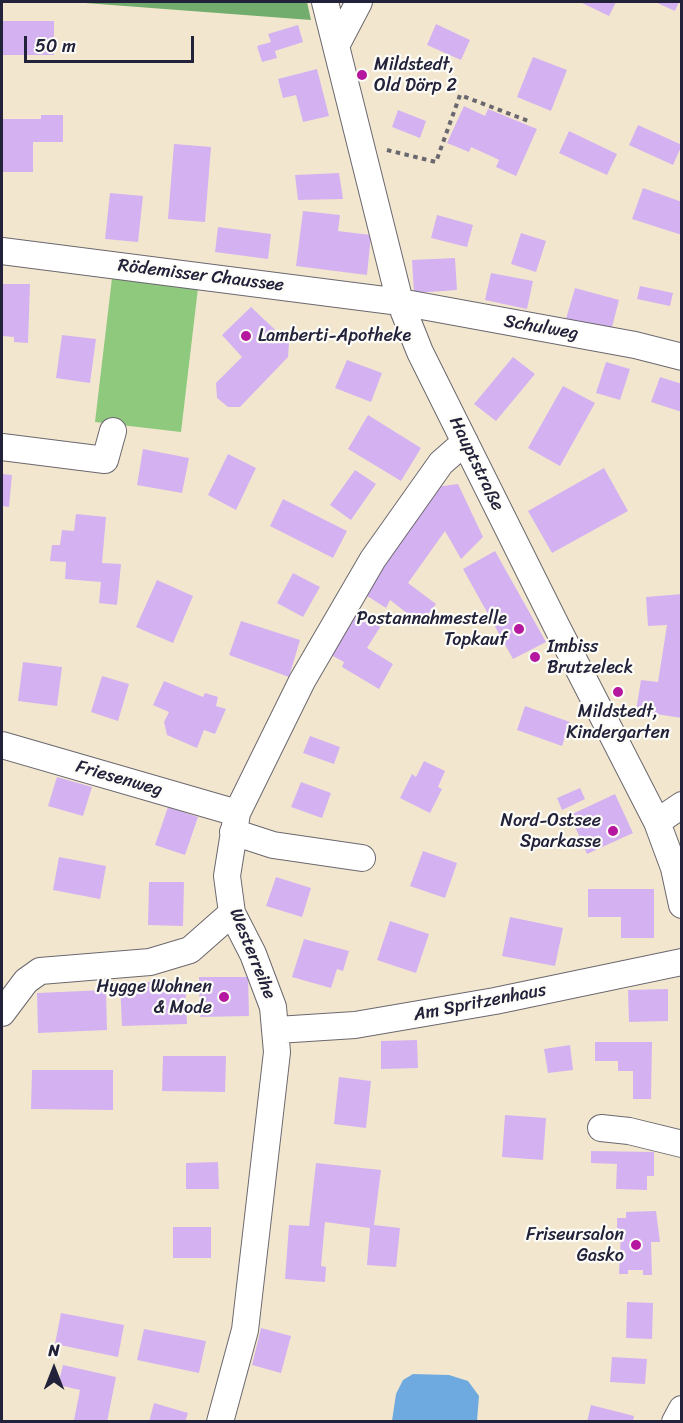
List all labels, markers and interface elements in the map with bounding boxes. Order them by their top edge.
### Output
scale bar [27,24,196,62]
text: 50 m [35,30,76,62]
place label: Mildstedt, Old Dörp 2 [374,54,457,97]
marker: Mildstedt, Old Dörp 2 [355,68,369,82]
street label: Rödemisser Chaussee [117,255,285,297]
street label: Schulweg [502,311,580,345]
place label: Lamberti-Apotheke [258,325,411,347]
marker: Lamberti-Apotheke [239,329,253,343]
street label: Hauptstraße [444,413,508,515]
place label: Postannahmestelle Topkauf [356,608,507,650]
marker: Postannahmestelle Topkauf [512,622,526,636]
place label: Imbiss Brutzeleck [547,636,633,678]
marker: Imbiss Brutzeleck [528,650,542,664]
marker: Mildstedt, Kindergarten [611,685,625,699]
place label: Mildstedt, Kindergarten [566,701,670,744]
street label: Friesenweg [73,756,165,802]
place label: Nord-Ostsee Sparkasse [500,810,601,852]
marker: Nord-Ostsee Sparkasse [606,824,620,838]
street label: Westerreihe [224,906,280,1002]
place label: Hygge Wohnen & Mode [97,976,212,1018]
street label: Am Spritzenhaus [412,980,548,1026]
marker: Hygge Wohnen & Mode [217,990,231,1004]
place label: Friseursalon Gasko [526,1224,624,1266]
marker: Friseursalon Gasko [629,1238,643,1252]
text: N [48,1336,60,1365]
north arrow [24,1339,84,1399]

